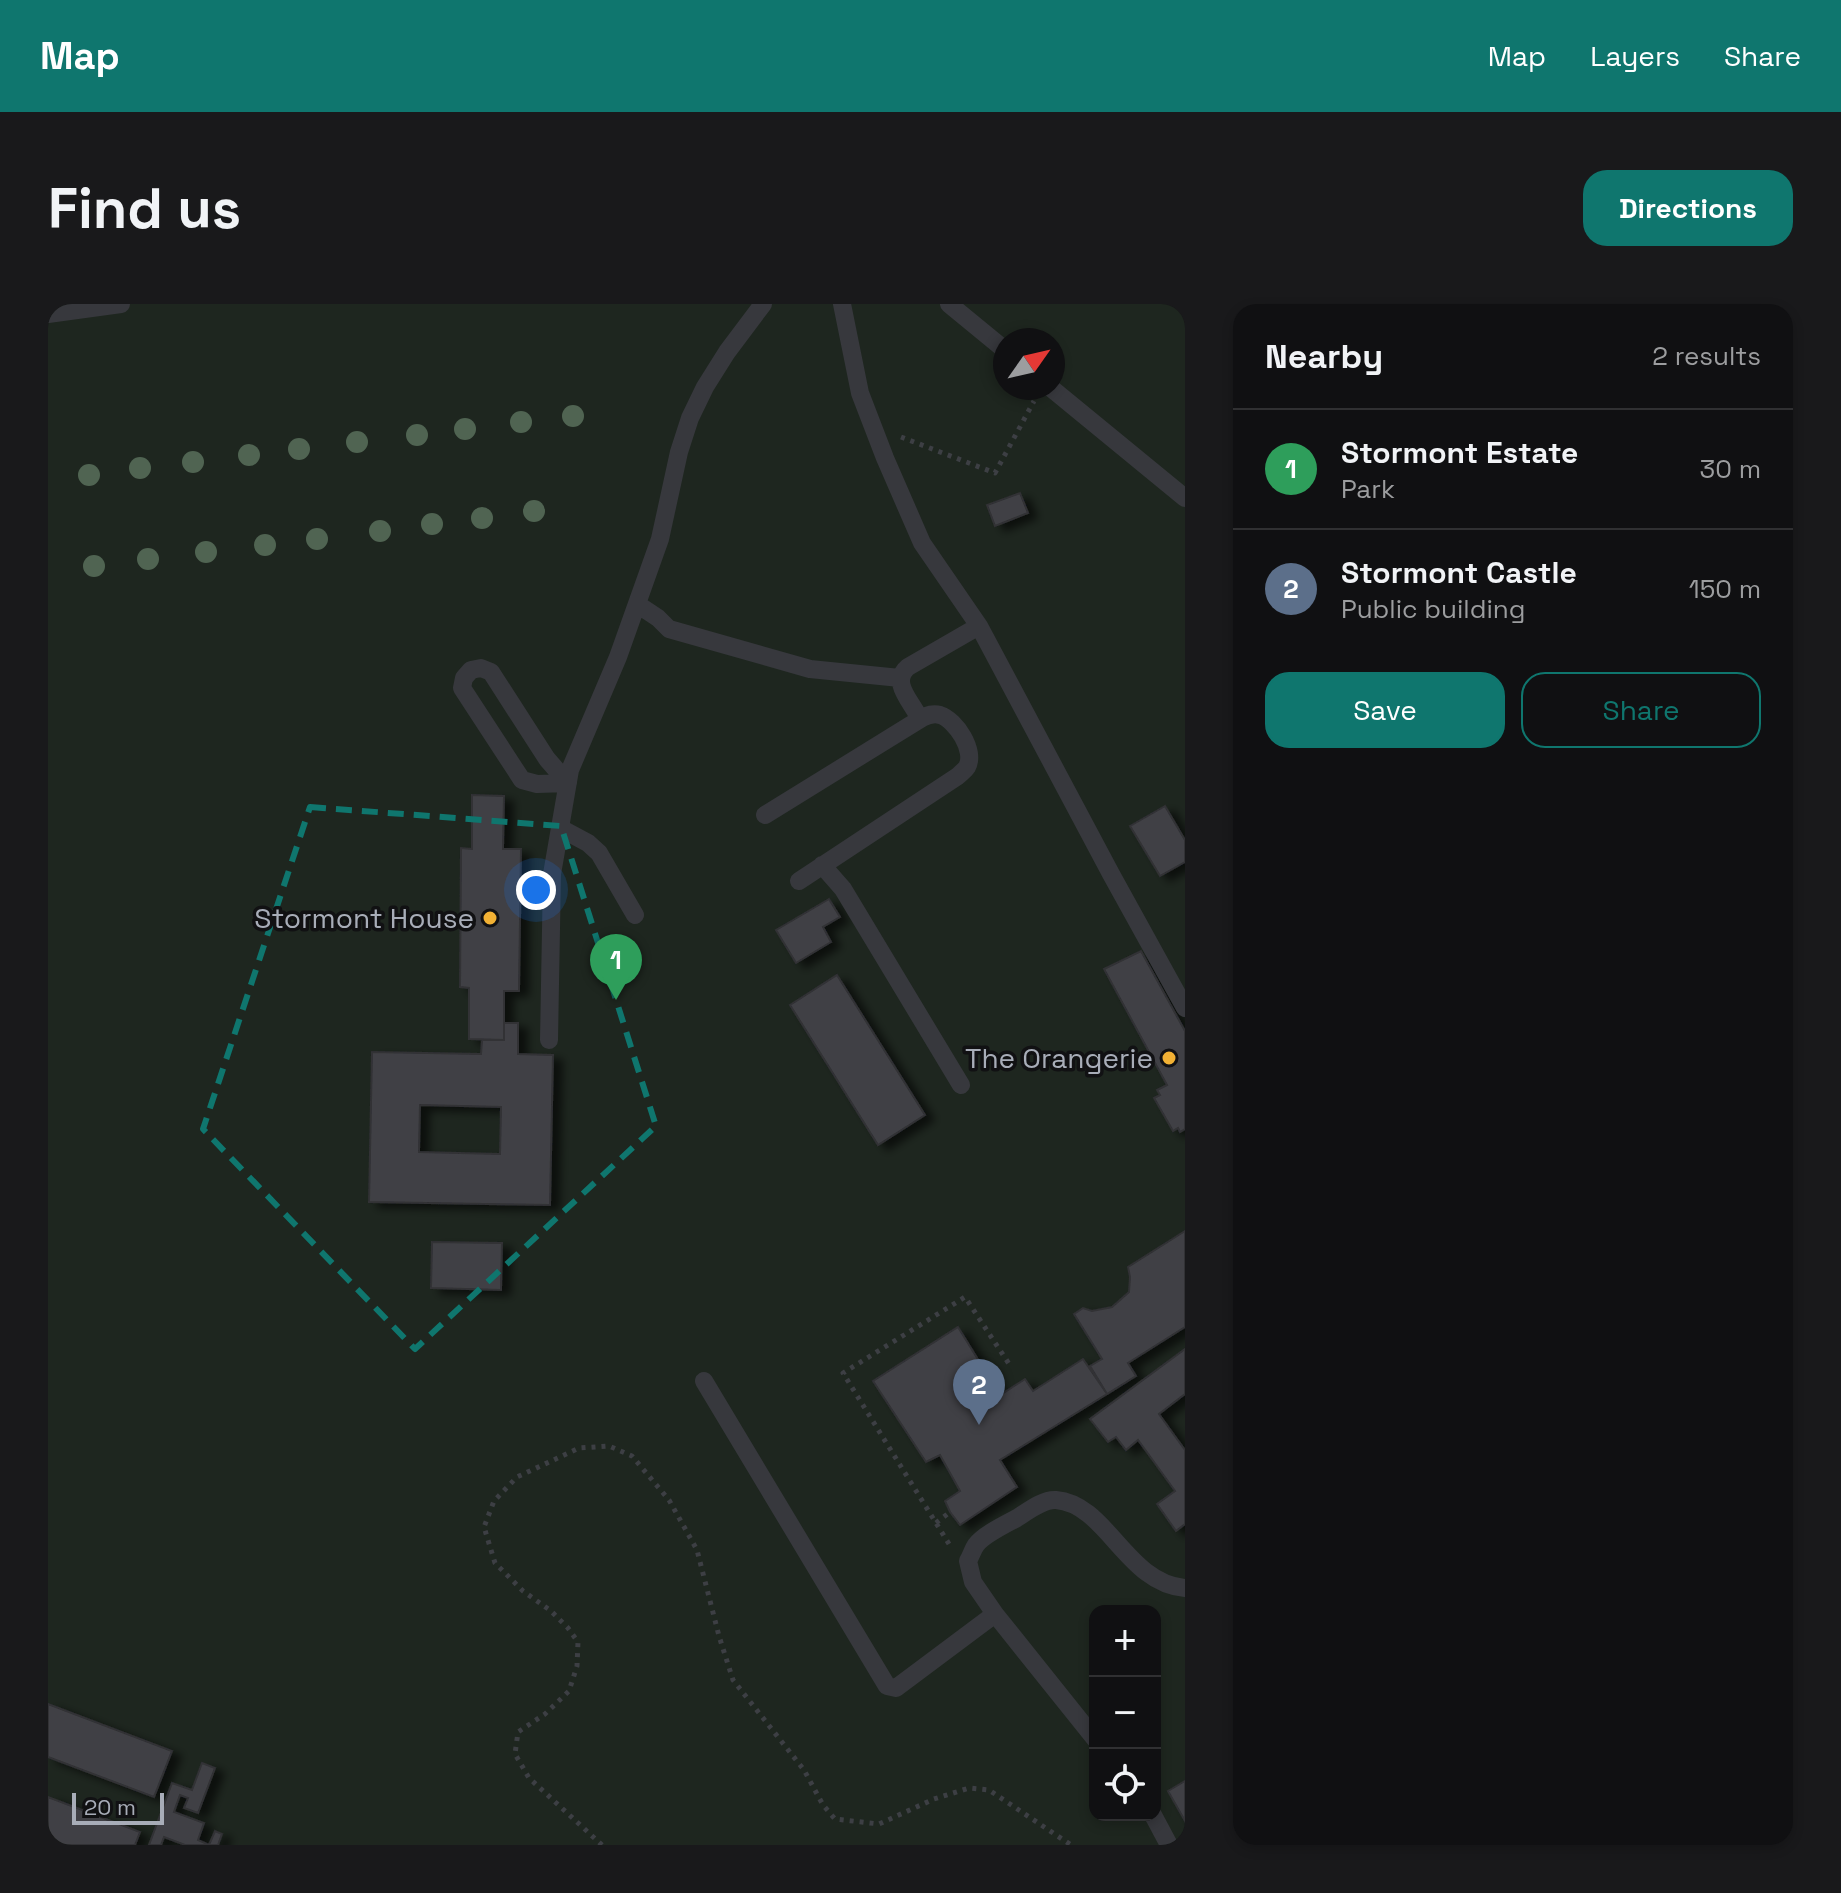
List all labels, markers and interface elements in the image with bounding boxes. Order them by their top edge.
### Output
text: Map [40,32,120,80]
text: Map [1488,38,1546,74]
text: Layers [1590,38,1680,74]
text: Share [1724,38,1801,74]
button: Directions [1583,170,1793,246]
text: Find us [48,173,241,244]
north arrow [993,328,1065,400]
text: Nearby [1265,335,1383,378]
text: 2 results [1652,339,1761,373]
text: Stormont Estate [1341,433,1578,472]
text: 1 [1285,452,1297,486]
text: 30 m [1700,452,1761,486]
text: Park [1341,472,1395,506]
text: Stormont Castle [1341,553,1577,592]
text: 2 [1283,572,1299,606]
text: 150 m [1689,572,1761,606]
text: Public building [1341,592,1525,626]
button: Save [1265,672,1505,748]
button: Share [1521,672,1761,748]
your location [516,870,556,910]
place label: Stormont House [254,900,474,936]
marker: Stormont House [481,909,499,927]
pin: 1 [590,934,642,1000]
place label: The Orangerie [965,1040,1153,1076]
marker: The Orangerie [1160,1049,1178,1067]
pin: 2 [953,1359,1005,1425]
map controls [1089,1605,1161,1821]
button: + [1089,1605,1161,1677]
button: − [1089,1677,1161,1749]
button: locate [1089,1749,1161,1821]
scale bar [72,1789,164,1825]
text: 20 m [84,1793,136,1821]

